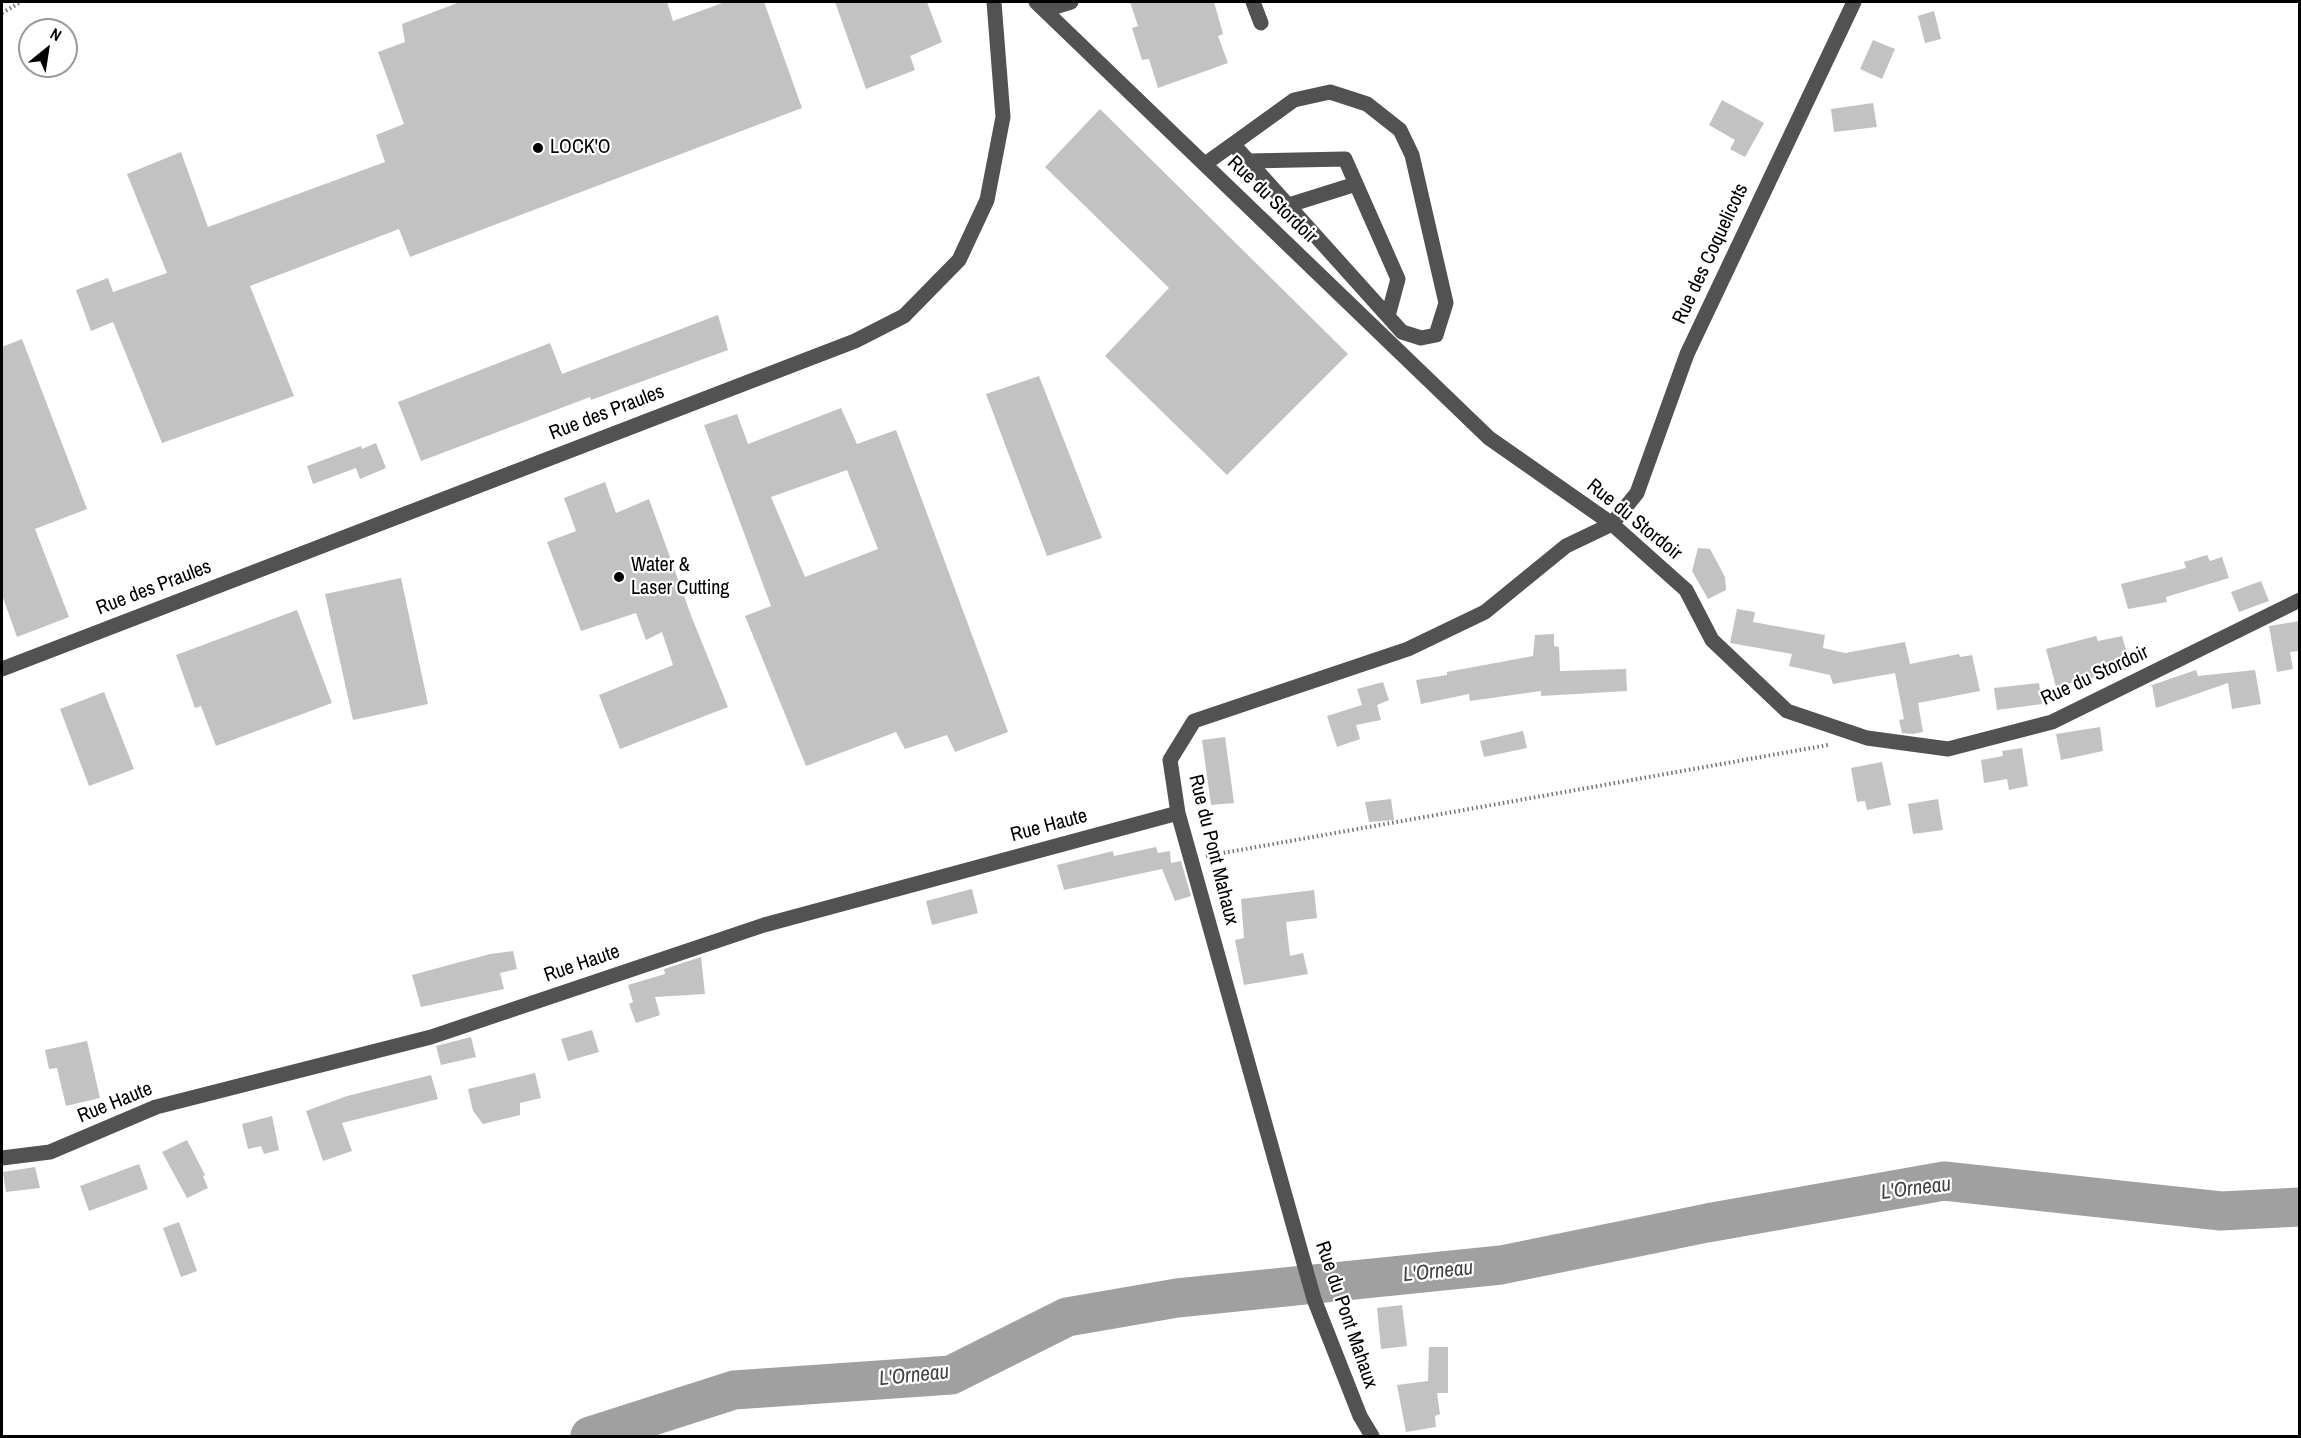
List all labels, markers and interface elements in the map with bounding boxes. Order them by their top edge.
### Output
north arrow [18,18,78,78]
text: N [46,22,66,46]
place label: LOCK'O [550,136,611,160]
marker: LOCK'O [531,141,545,155]
street label: Rue du Stordoir [1222,151,1322,249]
street label: Rue des Coquelicots [1668,180,1754,328]
street label: Rue des Praules [546,380,668,446]
street label: Rue du Stordoir [1581,474,1687,566]
place label: Water & Laser Cutting [631,554,729,601]
street label: Rue des Praules [93,555,215,621]
marker: Water & Laser Cutting [612,570,626,584]
street label: Rue du Stordoir [2037,641,2153,711]
street label: Rue du Pont Mahaux [1183,772,1243,928]
street label: Rue Haute [1008,804,1090,848]
street label: Rue Haute [541,940,623,988]
street label: Rue Haute [74,1077,156,1129]
water label: L'Orneau [1880,1172,1952,1206]
street label: Rue du Pont Mahaux [1310,1238,1382,1392]
water label: L'Orneau [1402,1256,1474,1288]
water label: L'Orneau [878,1360,950,1392]

